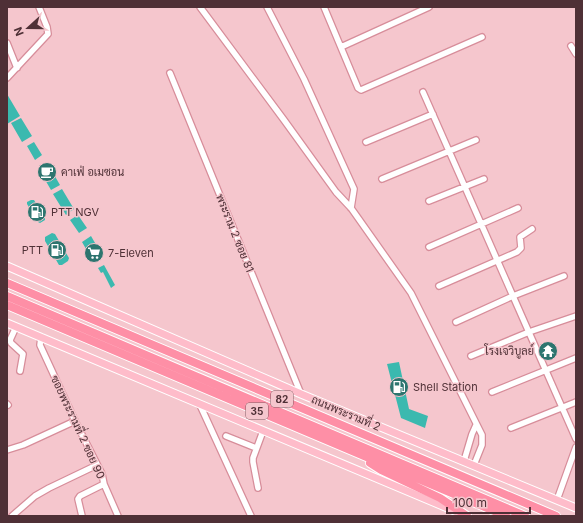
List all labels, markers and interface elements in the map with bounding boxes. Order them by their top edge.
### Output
north arrow [8,8,48,48]
text: N [11,25,27,38]
cafe icon: คาเฟ่ อเมซอน [36,161,58,183]
place label: คาเฟ่ อเมซอน [61,165,124,179]
street label: พระราม 2 ซอย 81 [213,192,257,274]
fuel station icon: PTT NGV [26,201,48,223]
place label: PTT NGV [51,205,100,219]
fuel station icon: PTT [46,239,68,261]
supermarket icon: 7-Eleven [83,242,105,264]
place label: PTT [22,243,43,257]
place label: 7-Eleven [108,246,154,260]
temple icon: โรงเจวิบูลย์ [537,340,559,362]
place label: โรงเจวิบูลย์ [484,343,534,359]
street label: ซอยพระรามที่ 2 ซอย 90 [48,371,112,481]
fuel station icon: Shell Station [388,376,410,398]
place label: Shell Station [413,380,478,394]
street label: ถนนพระรามที่ 2 [309,388,384,434]
road number: 82 [271,391,293,407]
road number: 35 [246,403,268,419]
scale bar [447,489,530,515]
text: 100 m [453,495,487,510]

